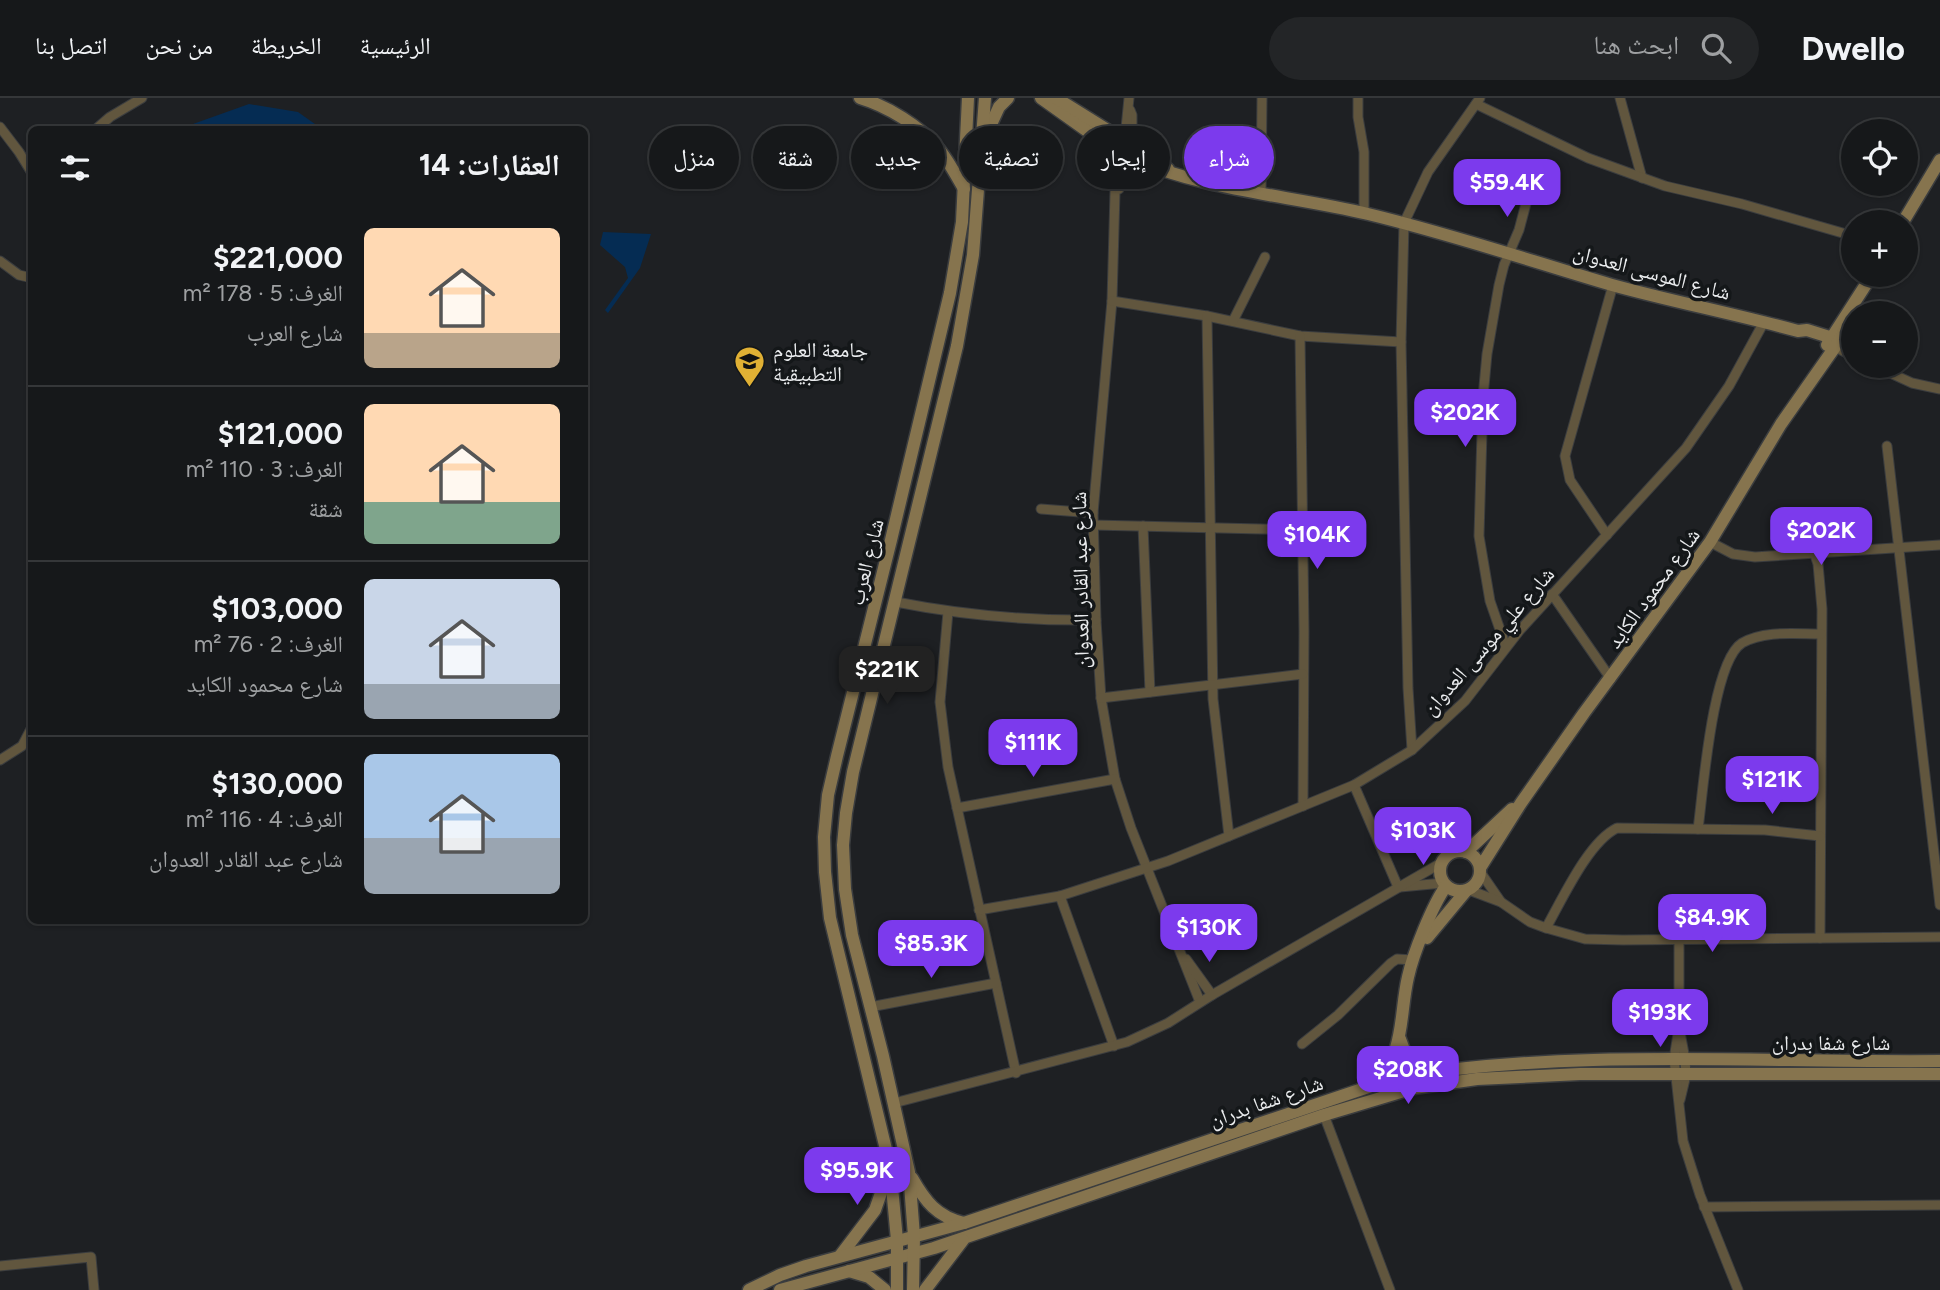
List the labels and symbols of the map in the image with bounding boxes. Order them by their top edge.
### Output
pin: $59.4K [1450,159,1564,219]
street label: شارع الموسى العدوان [1570,239,1733,306]
place label: جامعة العلوم التطبيقية [773,337,868,386]
school or university icon: جامعة العلوم التطبيقية [733,344,767,388]
pin: $202K [1416,390,1514,449]
street label: شارع عبد القادر العدوان [1066,491,1095,669]
pin: $202K [1772,508,1870,567]
pin: $104K [1268,512,1366,571]
street label: شارع العرب [843,516,890,608]
street label: شارع محمود الكايد [1601,523,1706,654]
street label: شارع علي موسى العدوان [1417,562,1563,723]
pin: $221K [838,646,936,706]
pin: $111K [984,720,1082,779]
pin: $121K [1723,756,1821,816]
pin: $103K [1374,808,1472,867]
pin: $84.9K [1655,894,1769,954]
pin: $130K [1160,904,1258,964]
pin: $85.3K [874,920,988,980]
pin: $193K [1611,990,1709,1049]
street label: شارع شفا بدران [1772,1030,1890,1056]
pin: $208K [1359,1046,1457,1106]
street label: شارع شفا بدران [1206,1070,1327,1133]
pin: $95.9K [800,1148,914,1207]

